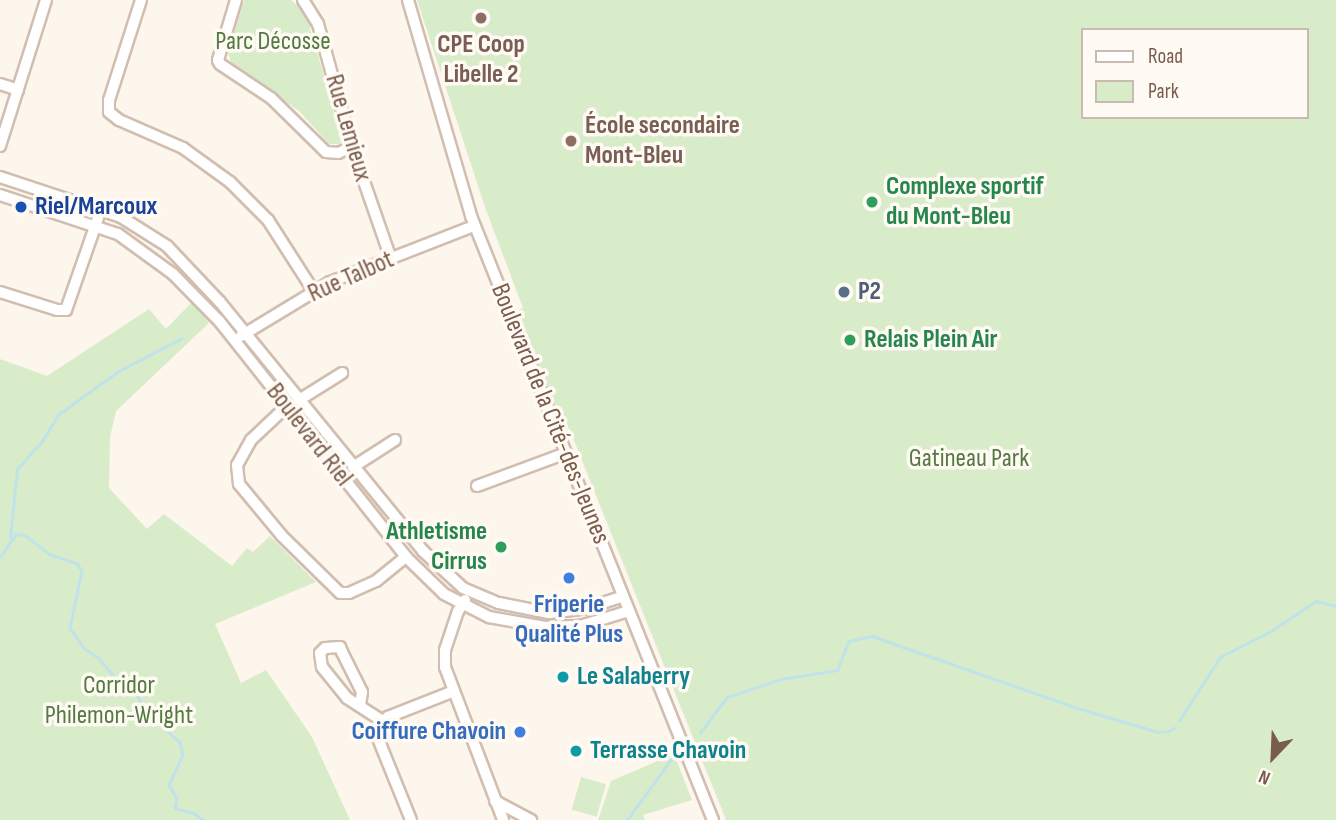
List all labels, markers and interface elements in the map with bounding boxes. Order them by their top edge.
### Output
marker: CPE Coop Libelle 2 [473,10,489,26]
park label: Parc Décosse [215,26,331,58]
legend [1080,28,1308,119]
place label: CPE Coop Libelle 2 [437,29,525,90]
text: Road [1148,44,1183,69]
street label: Rue Lemieux [318,71,378,185]
text: Park [1148,79,1179,104]
place label: École secondaire Mont-Bleu [585,110,740,172]
marker: École secondaire Mont-Bleu [563,133,579,149]
place label: Complexe sportif du Mont-Bleu [886,171,1044,232]
place label: Riel/Marcoux [35,191,157,223]
marker: Complexe sportif du Mont-Bleu [864,194,880,210]
marker: Riel/Marcoux [13,199,29,215]
street label: Rue Talbot [303,244,399,310]
place label: P2 [858,276,881,308]
street label: Boulevard de la Cité-des-Jeunes [484,279,616,549]
marker: P2 [836,284,852,300]
place label: Relais Plein Air [864,324,998,356]
marker: Relais Plein Air [842,332,858,348]
street label: Boulevard Riel [259,377,359,493]
park label: Gatineau Park [909,443,1029,475]
place label: Athletisme Cirrus [386,516,487,578]
marker: Athletisme Cirrus [493,539,509,555]
marker: Friperie Qualité Plus [561,570,577,586]
place label: Friperie Qualité Plus [515,589,623,650]
place label: Le Salaberry [577,661,690,693]
marker: Le Salaberry [555,669,571,685]
park label: Corridor Philemon-Wright [45,670,193,732]
place label: Coiffure Chavoin [351,716,506,748]
north arrow [1238,722,1308,792]
marker: Coiffure Chavoin [512,724,528,740]
place label: Terrasse Chavoin [590,735,746,767]
marker: Terrasse Chavoin [568,743,584,759]
text: N [1255,764,1274,789]

